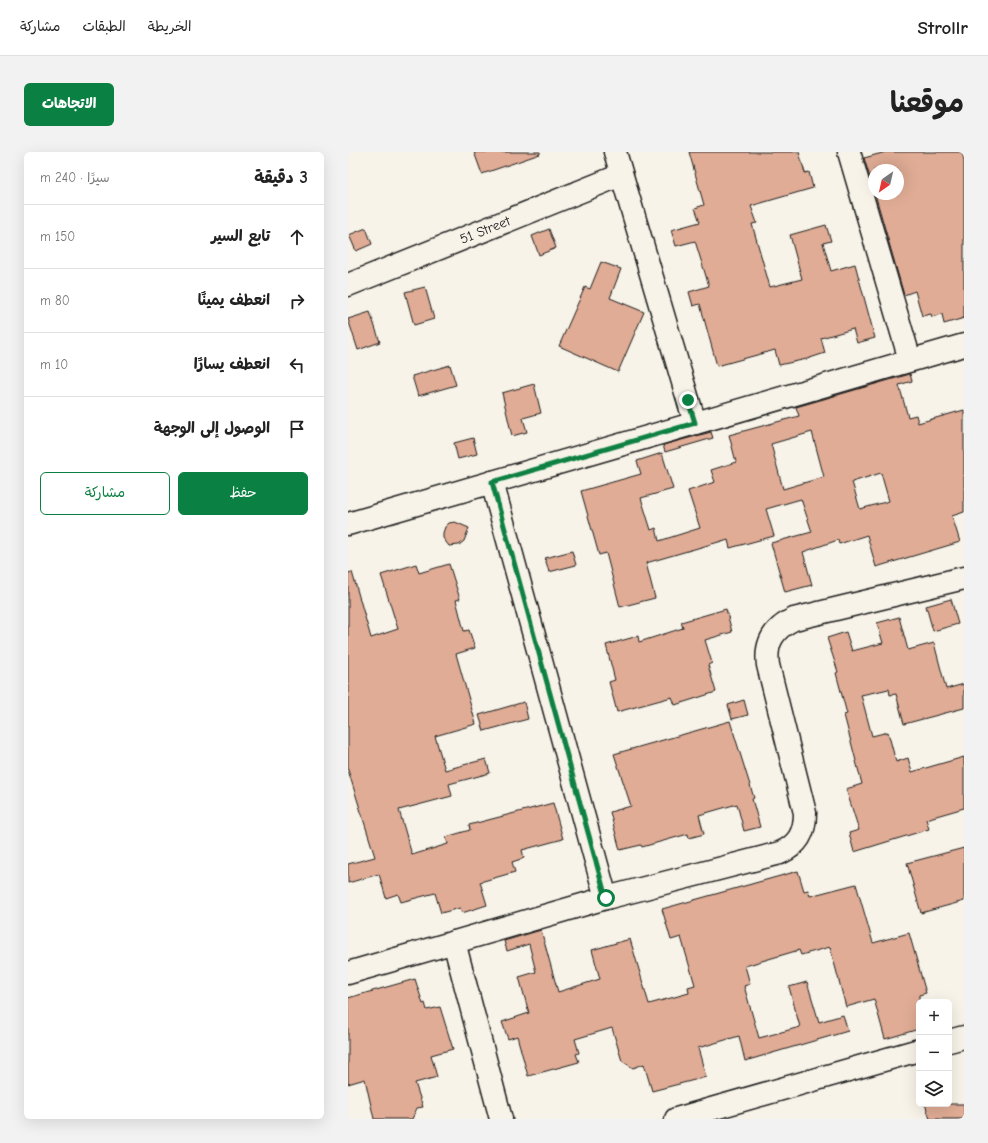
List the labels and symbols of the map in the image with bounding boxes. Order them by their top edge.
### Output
north arrow [868,164,904,200]
street label: 51 Street [457,212,514,248]
route end [679,391,697,409]
route start [597,889,615,907]

